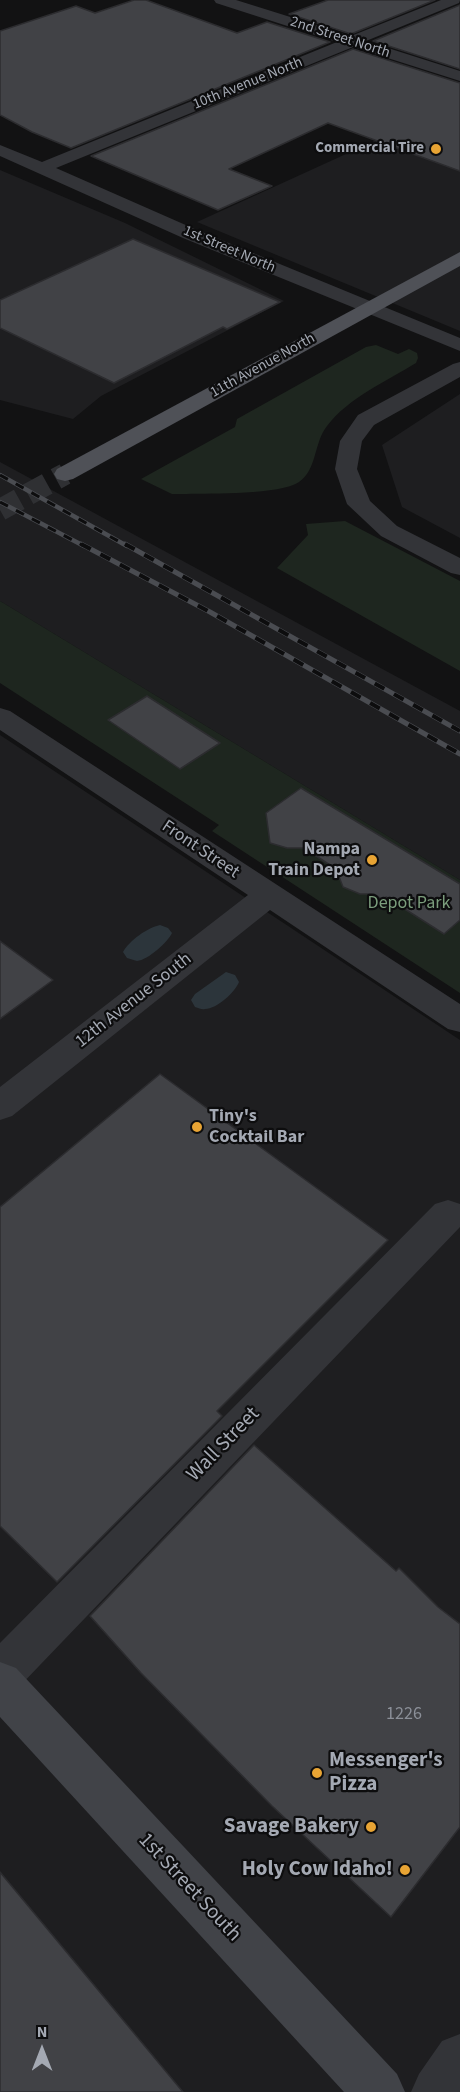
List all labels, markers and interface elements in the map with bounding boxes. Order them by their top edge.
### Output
street label: 2nd Street North [288,13,392,63]
street label: 10th Avenue North [191,54,305,114]
place label: Commercial Tire [315,140,424,158]
marker: Commercial Tire [429,142,443,156]
street label: 1st Street North [180,222,278,278]
street label: 11th Avenue North [208,330,318,402]
street label: Front Street [157,816,243,884]
place label: Nampa Train Depot [268,839,360,882]
marker: Nampa Train Depot [365,853,379,867]
park label: Depot Park [368,893,450,915]
street label: 12th Avenue South [72,949,196,1053]
place label: Tiny's Cocktail Bar [209,1106,304,1148]
marker: Tiny's Cocktail Bar [190,1120,204,1134]
street label: Wall Street [182,1402,266,1488]
house number: 1226 [386,1704,422,1726]
place label: Messenger's Pizza [329,1748,443,1798]
marker: Messenger's Pizza [310,1766,324,1780]
place label: Savage Bakery [224,1814,359,1840]
marker: Savage Bakery [364,1820,378,1834]
street label: 1st Street South [132,1828,246,1948]
place label: Holy Cow Idaho! [242,1857,393,1883]
marker: Holy Cow Idaho! [398,1863,412,1877]
north arrow [12,2020,72,2080]
text: N [37,2021,47,2043]

